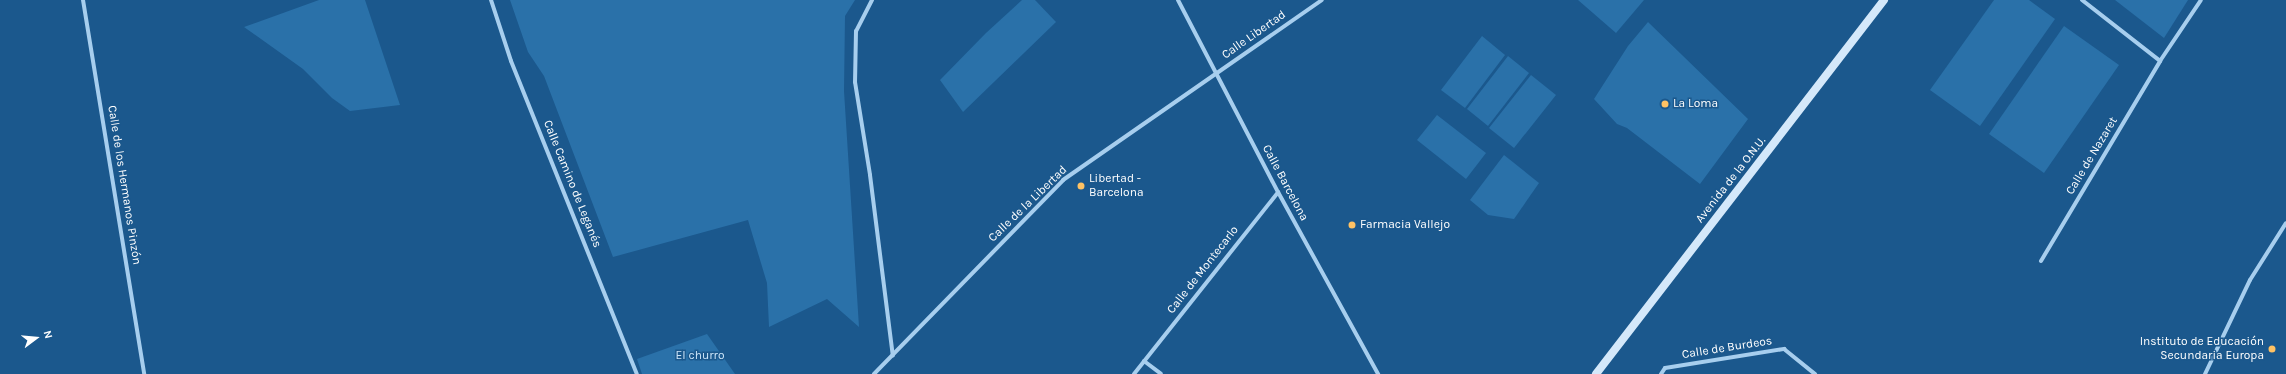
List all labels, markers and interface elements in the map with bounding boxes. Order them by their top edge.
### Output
street label: Calle Libertad [1219,8,1289,62]
place label: La Loma [1673,97,1718,111]
marker: La Loma [1660,99,1670,109]
street label: Calle de los Hermanos Pinzón [104,104,144,266]
street label: Calle de Nazaret [2063,115,2121,197]
street label: Calle Camino de Leganés [540,118,604,250]
street label: Avenida de la O.N.U. [1693,134,1769,226]
street label: Calle Barcelona [1259,142,1311,224]
street label: Calle de la Libertad [986,163,1070,245]
place label: Libertad - Barcelona [1089,172,1144,200]
marker: Libertad - Barcelona [1076,181,1086,191]
place label: Farmacia Vallejo [1360,218,1450,232]
marker: Farmacia Vallejo [1347,220,1357,230]
street label: Calle de Montecarlo [1164,223,1242,317]
north arrow [16,318,56,358]
text: N [41,329,55,340]
street label: Calle de Burdeos [1681,334,1773,362]
place label: Instituto de Educación Secundaria Europa [2140,335,2264,363]
marker: Instituto de Educación Secundaria Europa [2267,344,2277,354]
park label: El churro [676,349,724,363]

